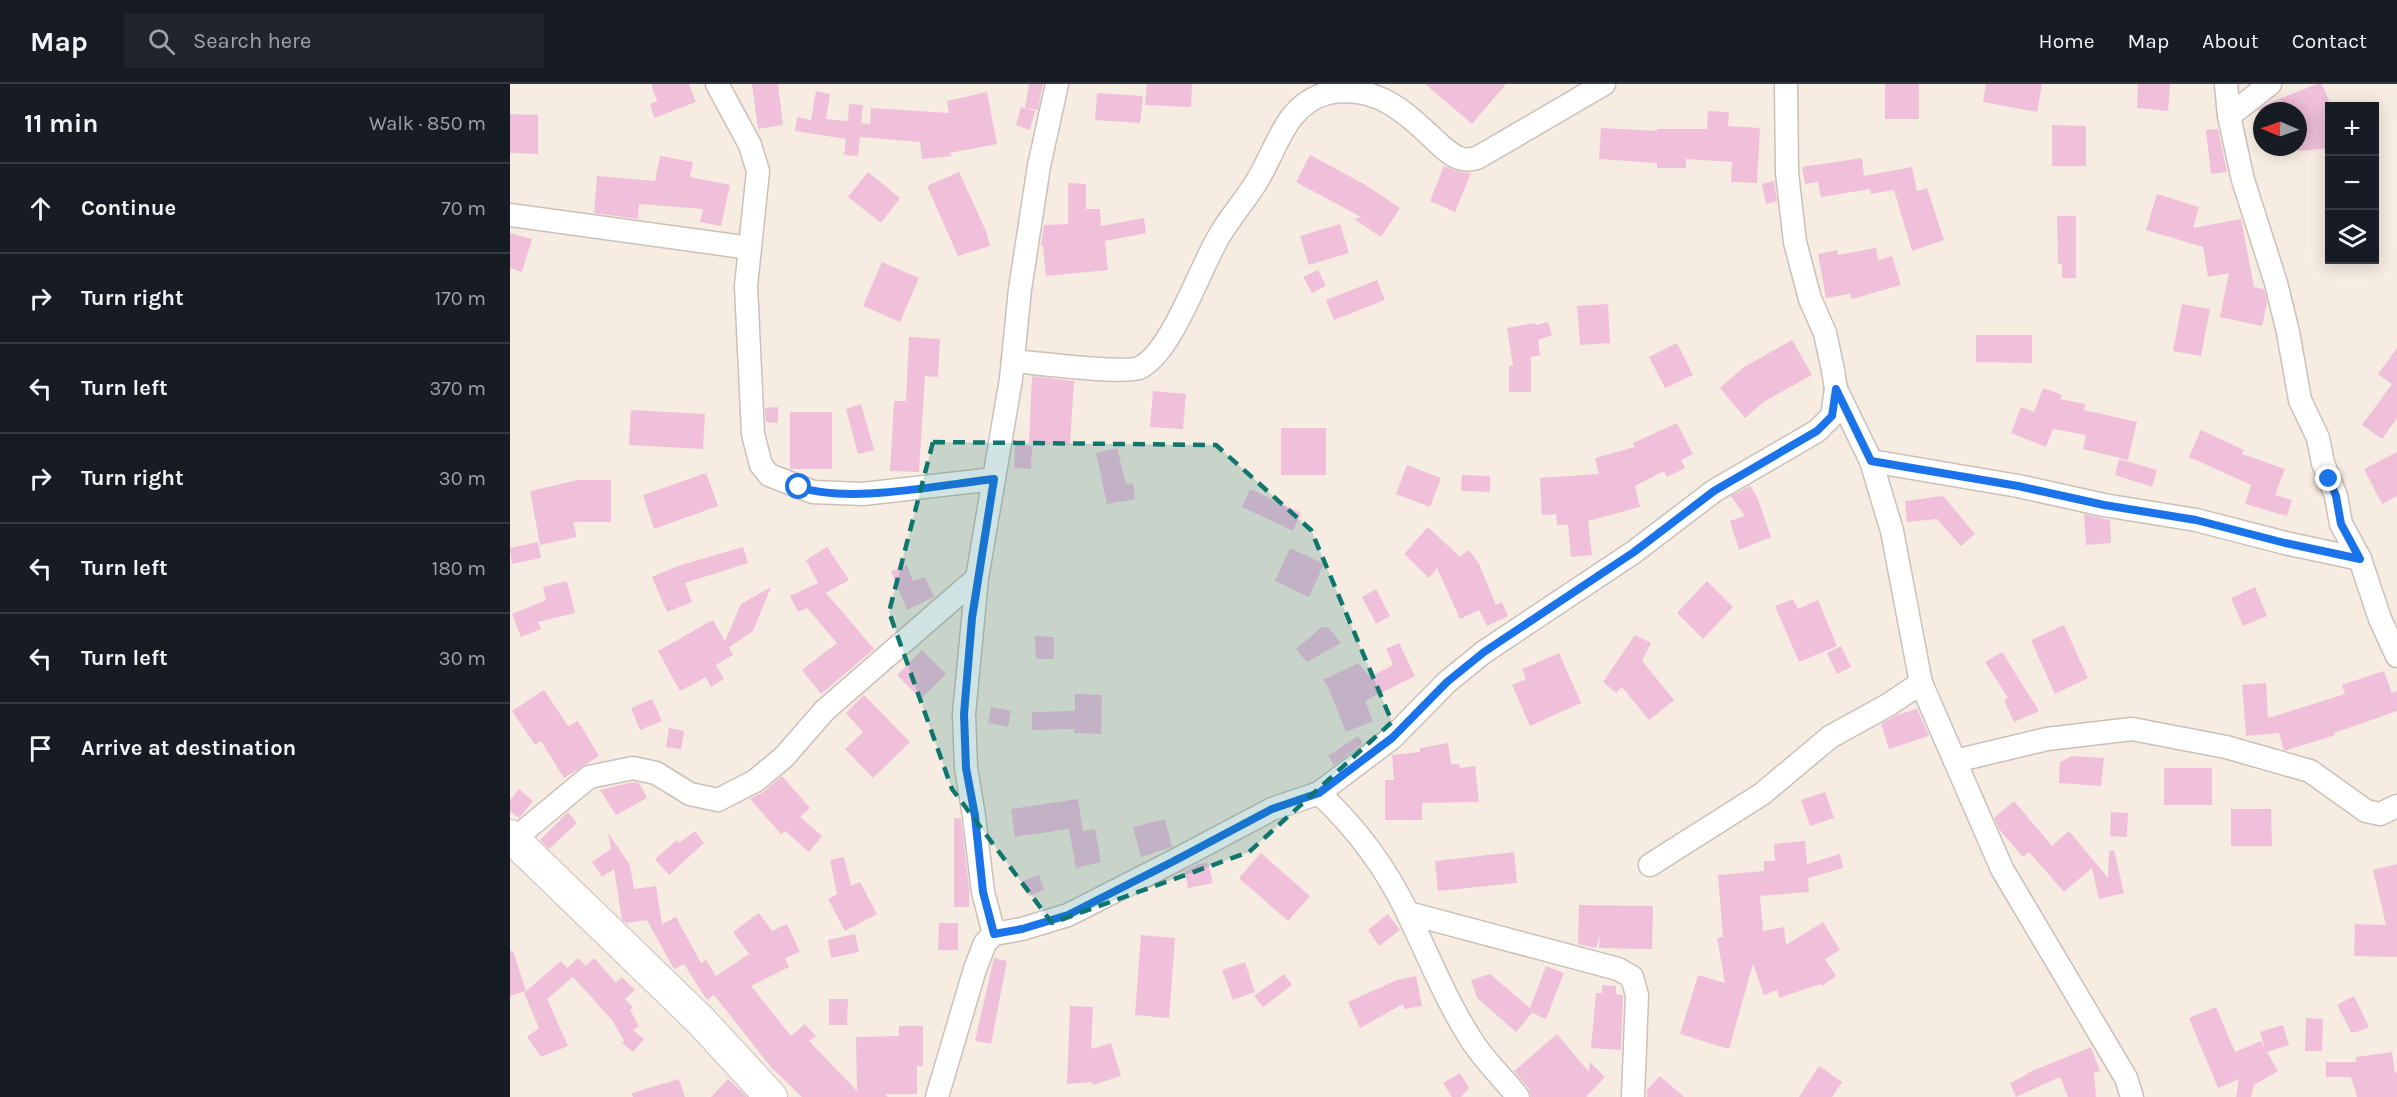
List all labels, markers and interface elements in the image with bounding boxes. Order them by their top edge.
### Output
search box [124,14,544,68]
text: Map [30,25,88,58]
icon: search [145,25,178,58]
text: Search here [193,28,311,54]
text: Home [2039,29,2095,53]
text: Map [2128,29,2169,53]
text: About [2202,29,2259,53]
text: Contact [2292,29,2367,53]
north arrow [2253,102,2307,156]
map controls [2325,102,2379,264]
button: + [2325,102,2379,156]
text: 11 min [24,108,99,139]
text: Walk · 850 m [369,112,486,135]
button: − [2325,156,2379,210]
icon: ahead [24,192,57,225]
text: Continue [81,195,176,221]
text: 70 m [441,197,486,220]
button: layers [2325,210,2379,264]
icon: right [24,282,57,315]
text: Turn right [81,285,184,311]
text: 170 m [435,287,486,310]
icon: left [24,372,57,405]
text: Turn left [81,375,168,401]
text: 370 m [429,377,486,400]
icon: right [24,462,57,495]
text: Turn right [81,465,184,491]
route end [2315,465,2341,491]
text: 30 m [439,467,486,490]
route start [785,473,811,499]
icon: left [24,552,57,585]
text: Turn left [81,555,168,581]
text: 180 m [432,557,486,580]
icon: left [24,642,57,675]
text: Turn left [81,645,168,671]
text: 30 m [439,647,486,670]
icon: arrive [24,732,57,765]
text: Arrive at destination [81,735,296,761]

